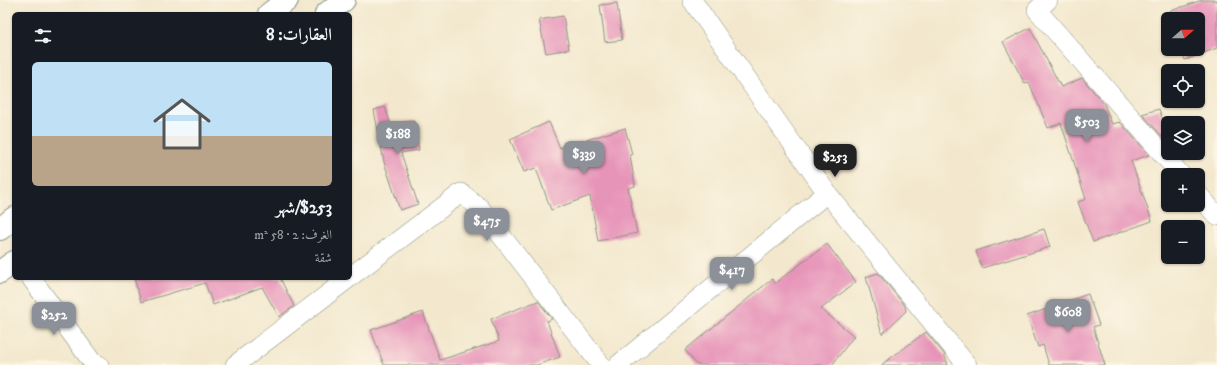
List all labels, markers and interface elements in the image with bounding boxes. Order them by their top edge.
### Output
north arrow [1161,12,1205,56]
map controls [1161,12,1205,264]
text: العقارات: 8 [266,24,332,46]
icon: filters [32,25,54,47]
button: locate [1161,64,1205,108]
icon: home [146,88,218,160]
pin: $503 [1063,109,1111,143]
text: $503 [1074,114,1100,130]
button: layers [1161,116,1205,160]
pin: $188 [374,121,422,155]
text: $188 [386,126,410,142]
pin: $339 [560,141,608,175]
pin: $253 [811,144,859,178]
text: $339 [572,146,596,162]
text: $253 [823,149,847,165]
button: + [1161,168,1205,212]
text: $253/شهر [276,197,332,219]
pin: $475 [463,208,511,242]
text: $475 [473,213,501,229]
button: − [1161,220,1205,264]
text: الغرف: 2 · 58 m² [254,227,332,243]
text: شقة [315,250,332,266]
pin: $417 [708,257,756,291]
text: $417 [719,262,745,278]
pin: $608 [1044,299,1092,333]
pin: $252 [30,302,78,336]
text: $608 [1054,304,1082,320]
text: $252 [41,307,67,323]

